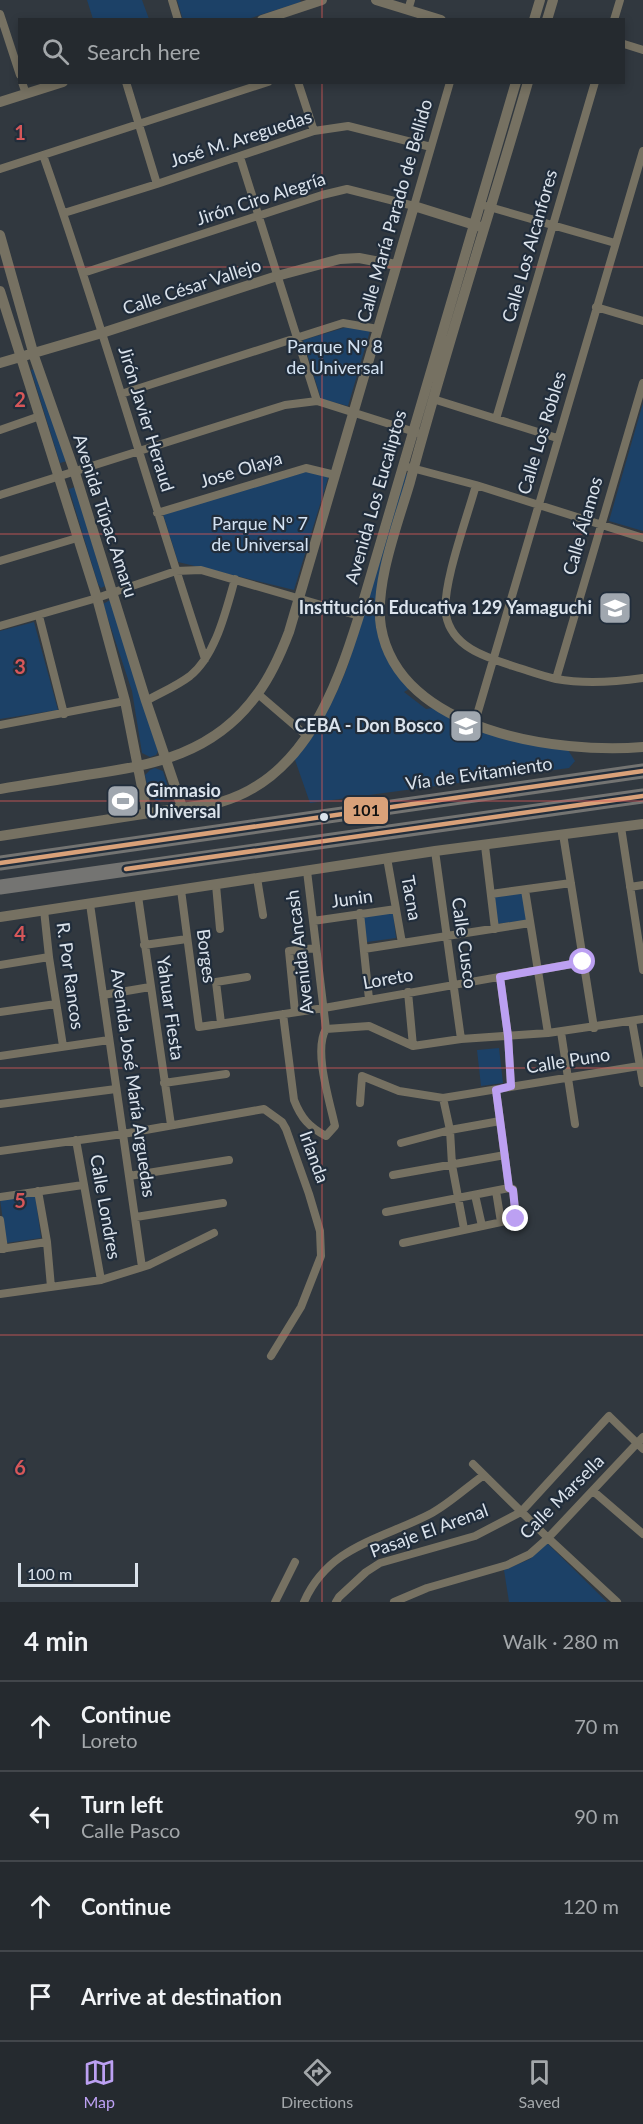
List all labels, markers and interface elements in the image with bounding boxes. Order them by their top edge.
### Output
search box [18,18,625,84]
icon: search [39,35,72,68]
text: Search here [87,38,200,65]
street label: Calle María Parado de Bellido [352,96,437,325]
street label: José M. Areguedas [167,105,315,171]
text: 1 [14,120,26,144]
street label: Jirón Ciro Alegría [193,167,328,229]
street label: Calle Los Alcanfores [497,167,561,325]
street label: Calle César Vallejo [120,253,264,319]
park label: Parque Nº 8 de Universal [286,335,384,378]
street label: Jirón Javier Heraud [114,343,179,494]
street label: Calle Los Robles [512,368,570,497]
text: 2 [14,387,26,411]
street label: Avenida Los Eucaliptos [340,407,410,586]
street label: Avenida Túpac Amaru [69,431,143,600]
street label: Jose Olaya [197,446,284,492]
street label: Calle Álamos [558,474,607,577]
park label: Parque Nº 7 de Universal [211,512,309,555]
school or university icon: Institución Educativa 129 Yamaguchi [597,590,633,626]
place label: Institución Educativa 129 Yamaguchi [299,596,592,618]
text: 3 [14,654,26,678]
school or university icon: CEBA - Don Bosco [448,708,484,744]
place label: CEBA - Don Bosco [294,714,443,736]
street label: Vía de Evitamiento [404,752,554,794]
place label: Gimnasio Universal [146,779,221,822]
sports icon: Gimnasio Universal [105,783,141,819]
line badge: 101 [343,796,389,825]
text: 101 [352,800,380,819]
unlabelled marker [318,811,330,823]
street label: Tacna [397,874,427,922]
street label: Junin [330,884,374,912]
street label: Avenida Ancash [280,889,318,1015]
street label: Calle Cusco [448,896,482,990]
text: 4 [14,921,26,945]
street label: R. Por Rancos [53,921,89,1031]
street label: Borges [193,927,221,984]
route start [569,948,595,974]
street label: Yahuar Fiesta [153,954,189,1061]
street label: Loreto [361,963,415,993]
street label: Avenida José María Arguedas [107,967,161,1199]
street label: Calle Puno [524,1043,611,1077]
street label: Irlanda [295,1128,334,1186]
street label: Calle Londres [86,1153,126,1261]
text: 5 [14,1188,26,1212]
route end [502,1205,528,1231]
street label: Calle Marsella [515,1450,608,1543]
text: 6 [14,1455,26,1479]
street label: Pasaje El Arenal [366,1498,491,1562]
scale bar [18,1560,138,1588]
text: 100 m [27,1564,72,1583]
text: 4 min [24,1625,88,1657]
text: Walk · 280 m [503,1629,619,1653]
text: Continue [81,1701,171,1728]
icon: ahead [24,1710,57,1743]
text: 70 m [574,1714,619,1738]
text: Loreto [81,1728,138,1752]
text: Turn left [81,1791,163,1818]
icon: left [24,1800,57,1833]
text: 90 m [574,1804,619,1828]
text: Calle Pasco [81,1818,180,1842]
icon: ahead [24,1890,57,1923]
text: Continue [81,1893,171,1920]
text: 120 m [563,1894,619,1918]
icon: arrive [24,1980,57,2013]
text: Arrive at destination [81,1983,282,2010]
tab: Map [83,2056,116,2111]
tab: Directions [281,2056,353,2111]
tab: Saved [519,2056,560,2111]

